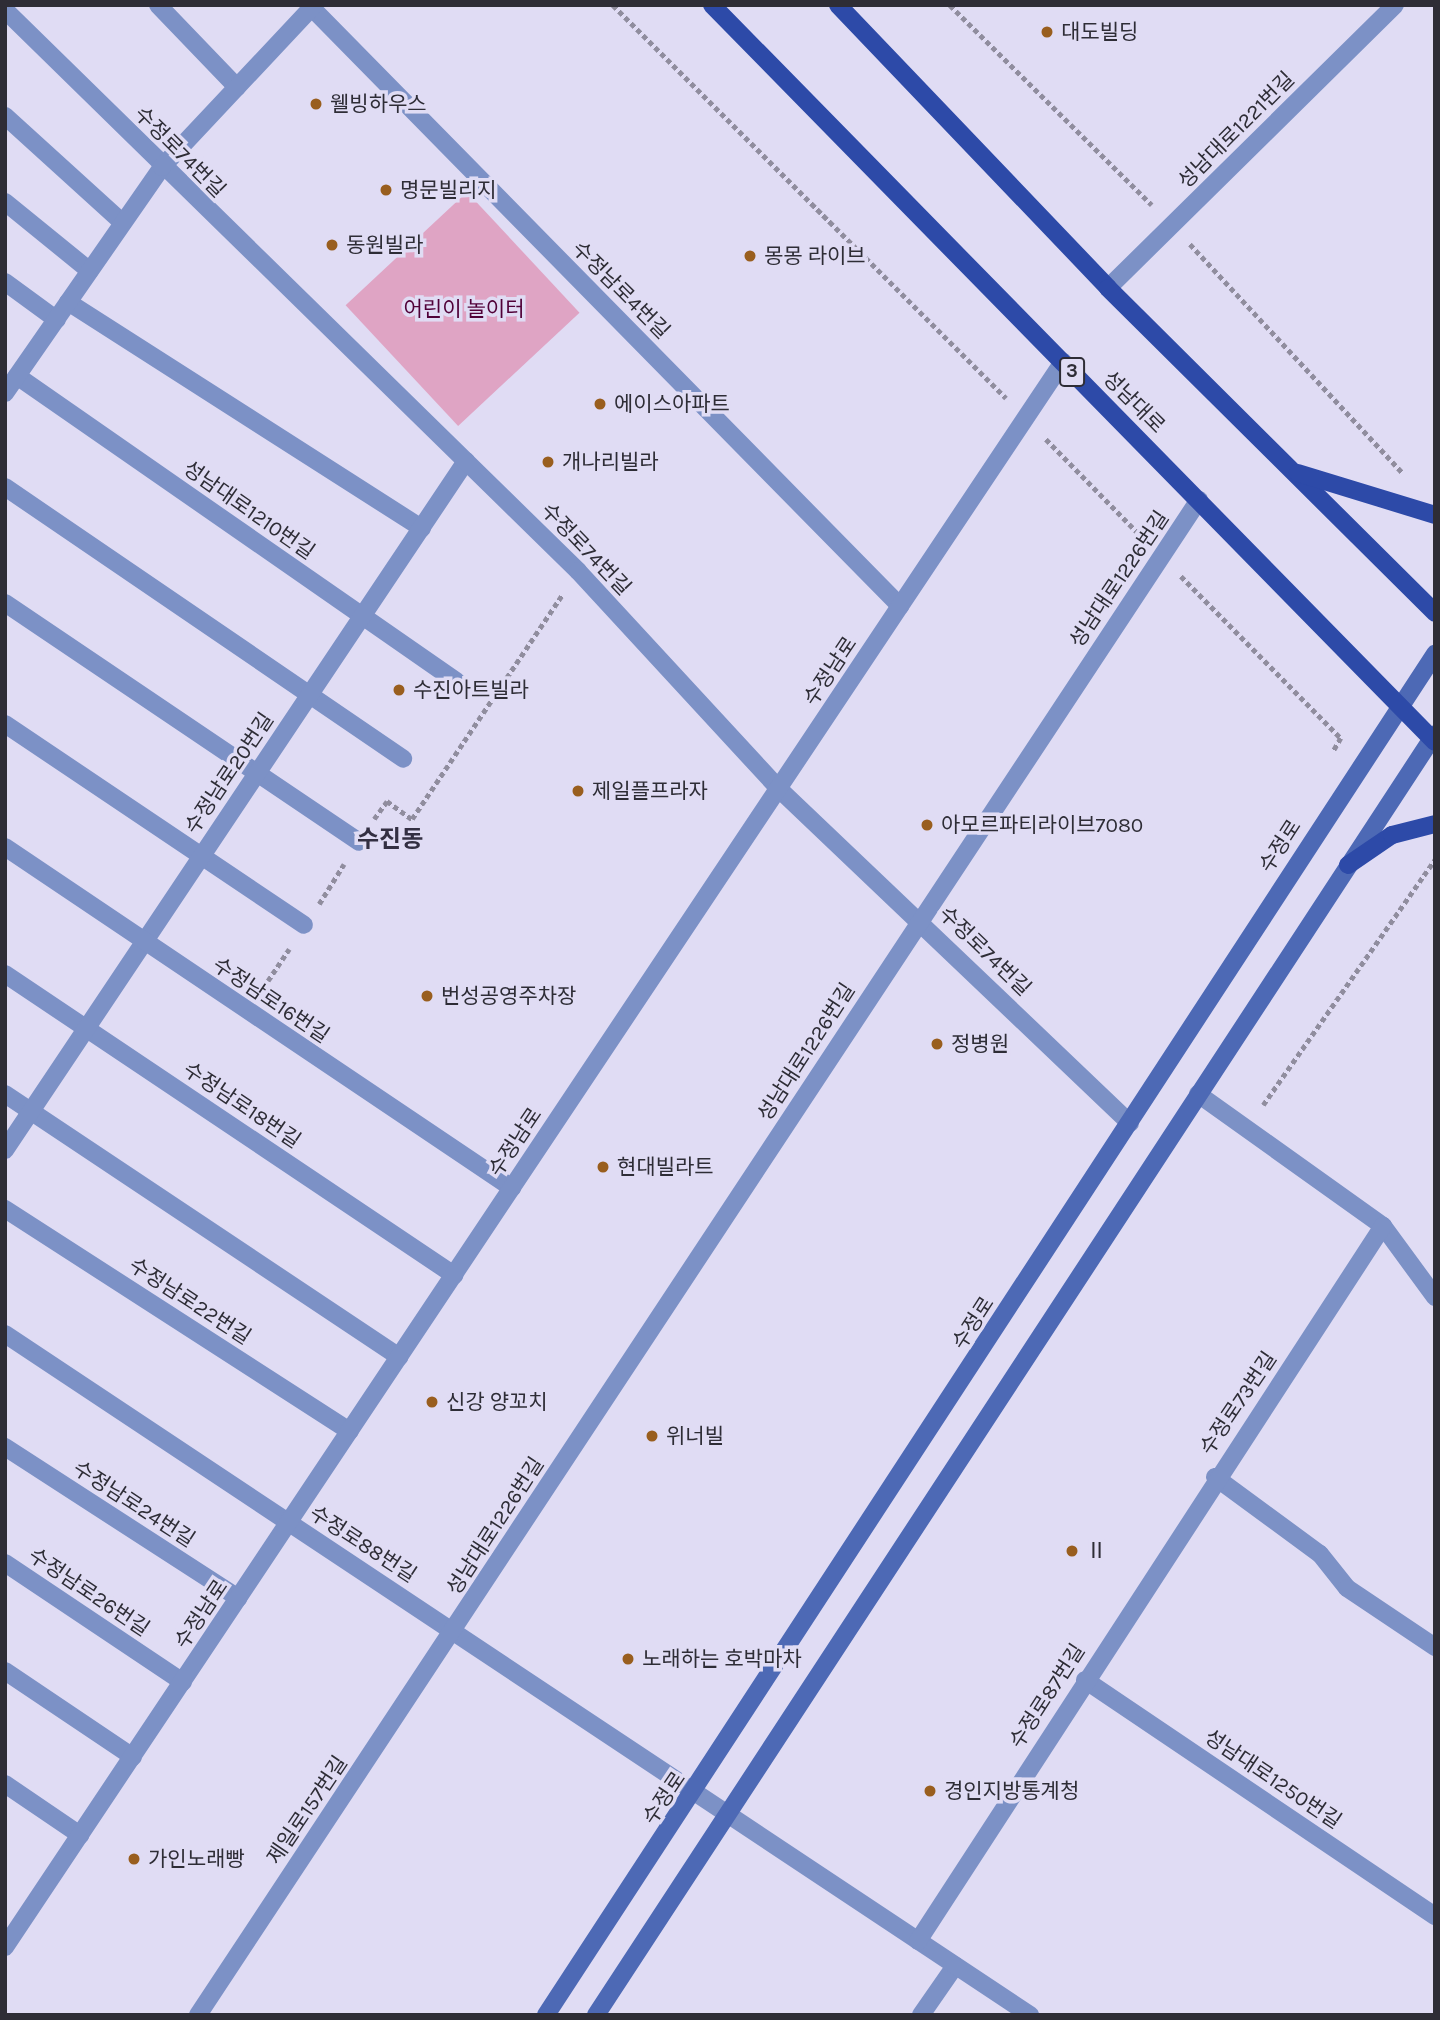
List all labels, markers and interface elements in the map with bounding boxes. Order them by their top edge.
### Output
place label: 대도빌딩 [1061,19,1138,45]
marker: 대도빌딩 [1039,24,1055,40]
street label: 성남대로1221번길 [1173,67,1299,193]
place label: 웰빙하우스 [330,91,427,117]
marker: 웰빙하우스 [308,96,324,112]
street label: 수정로74번길 [129,101,231,203]
place label: 명문빌리지 [400,177,497,203]
marker: 명문빌리지 [378,182,394,198]
place label: 동원빌라 [346,232,423,258]
street label: 수정남로4번길 [567,236,675,344]
marker: 동원빌라 [324,237,340,253]
place label: 몽몽 라이브 [764,243,866,269]
marker: 몽몽 라이브 [742,248,758,264]
park label: 어린이 놀이터 [404,296,524,322]
road number: 3 [1058,356,1086,388]
street label: 성남대로 [1098,366,1170,438]
place label: 에이스아파트 [614,391,730,417]
marker: 에이스아파트 [592,396,608,412]
place label: 개나리빌라 [562,449,659,475]
marker: 개나리빌라 [540,454,556,470]
street label: 성남대로1210번길 [179,455,319,565]
street label: 수정로74번길 [536,498,636,600]
street label: 성남대로1226번길 [1064,506,1174,652]
street label: 수정남로 [798,632,862,710]
place label: 수진아트빌라 [413,677,529,703]
marker: 수진아트빌라 [391,682,407,698]
street label: 수정남로20번길 [179,708,279,838]
place label: 제일플프라자 [592,778,708,804]
marker: 제일플프라자 [570,783,586,799]
place label: 아모르파티라이브7080 [941,812,1143,838]
street label: 수정로 [1254,815,1306,877]
marker: 아모르파티라이브7080 [919,817,935,833]
district label: 수진동 [357,826,423,854]
street label: 수정로74번길 [934,901,1036,1001]
street label: 수정남로16번길 [208,952,334,1048]
street label: 성남대로1226번길 [752,978,860,1126]
place label: 번성공영주차장 [441,983,576,1009]
marker: 번성공영주차장 [419,988,435,1004]
place label: 정병원 [951,1031,1009,1057]
marker: 정병원 [929,1036,945,1052]
street label: 수정남로18번길 [179,1057,305,1153]
street label: 수정남로 [483,1103,547,1181]
place label: 현대빌라트 [617,1154,714,1180]
marker: 현대빌라트 [595,1159,611,1175]
street label: 수정남로22번길 [124,1252,256,1350]
street label: 수정로 [947,1292,999,1354]
street label: 수정로73번길 [1194,1347,1282,1459]
place label: 신강 양꼬치 [446,1389,548,1415]
marker: 신강 양꼬치 [424,1394,440,1410]
place label: 위너빌 [666,1423,724,1449]
marker: 위너빌 [644,1428,660,1444]
street label: 성남대로1226번길 [441,1452,549,1600]
street label: 수정남로24번길 [69,1455,199,1553]
street label: 수정로88번길 [305,1500,421,1588]
place label: Ⅱ [1086,1538,1107,1564]
street label: 수정남로26번길 [24,1542,154,1642]
marker: Ⅱ [1064,1543,1080,1559]
street label: 수정남로 [169,1575,233,1653]
street label: 수정로87번길 [1004,1639,1090,1753]
place label: 노래하는 호박마차 [642,1646,802,1672]
marker: 노래하는 호박마차 [620,1651,636,1667]
street label: 성남대로1250번길 [1200,1724,1346,1834]
street label: 제일로157번길 [262,1751,352,1869]
street label: 수정로 [637,1767,691,1829]
place label: 경인지방통계청 [944,1778,1079,1804]
marker: 경인지방통계청 [922,1783,938,1799]
place label: 가인노래빵 [148,1846,245,1872]
marker: 가인노래빵 [126,1851,142,1867]

